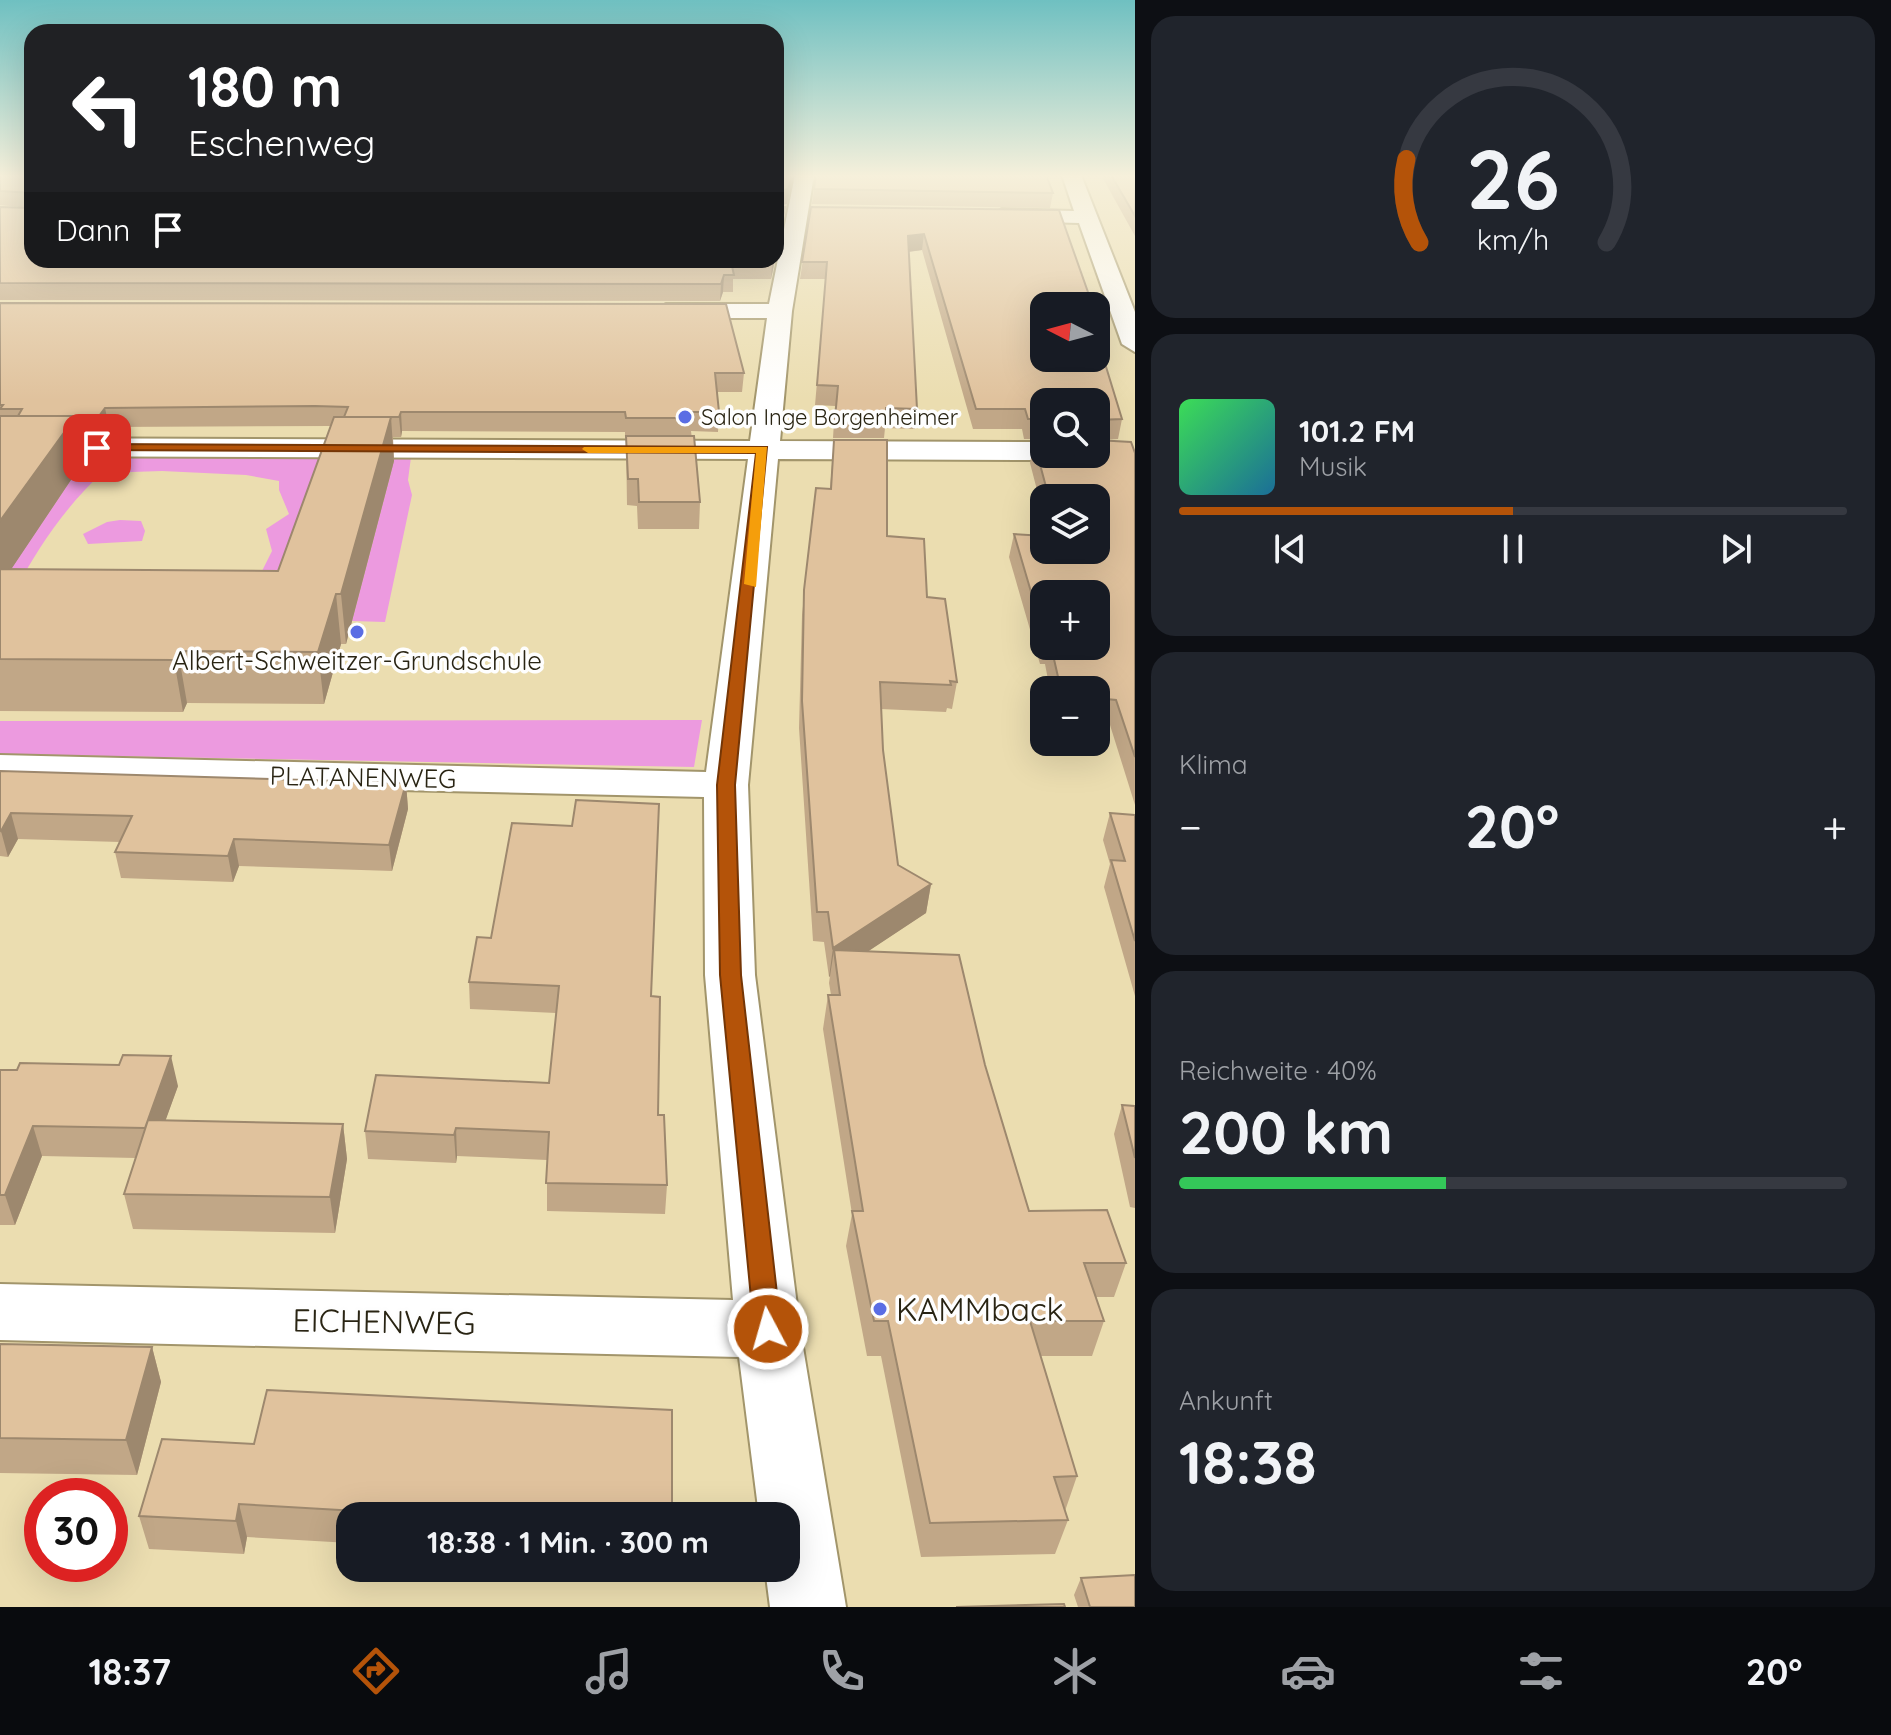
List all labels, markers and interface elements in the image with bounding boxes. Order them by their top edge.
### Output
text: 180 m [188,51,342,121]
icon: left [56,56,160,160]
text: Eschenweg [188,120,375,165]
text: 26 [1466,126,1560,230]
icon: arrive [146,208,190,252]
text: Dann [56,211,130,249]
text: km/h [1477,221,1549,257]
north arrow [1030,292,1110,372]
map controls [1030,292,1110,756]
button: search [1030,388,1110,468]
place label: Salon Inge Borgenheimer [701,403,959,431]
marker: Salon Inge Borgenheimer [676,408,694,426]
text: 101.2 FM [1299,412,1415,450]
pin [63,414,131,482]
icon: arrive [75,426,119,470]
text: Musik [1299,450,1367,483]
button: layers [1030,484,1110,564]
icon: previous [1268,527,1312,571]
icon: pause [1491,527,1535,571]
icon: next [1714,527,1758,571]
button: + [1030,580,1110,660]
marker: Albert-Schweitzer-Grundschule [348,623,366,641]
place label: Albert-Schweitzer-Grundschule [172,644,542,677]
button: − [1030,676,1110,756]
text: Klima [1179,748,1248,781]
street label: PLATANENWEG [269,759,457,795]
text: 20° [1465,788,1559,863]
text: − [1179,799,1202,854]
text: + [1822,799,1847,854]
text: Reichweite · 40% [1179,1054,1377,1087]
text: 200 km [1179,1094,1393,1169]
position arrow [726,1287,810,1371]
place label: KAMMback [896,1289,1064,1329]
street label: EICHENWEG [292,1299,476,1343]
marker: KAMMback [871,1300,889,1318]
text: Ankunft [1179,1384,1273,1417]
text: 18:38 [1179,1424,1317,1499]
speed limit sign: 30 [24,1478,128,1582]
text: 18:38 · 1 Min. · 300 m [427,1523,709,1561]
icon: directions [348,1643,404,1699]
icon: music [581,1643,637,1699]
icon: phone [814,1643,870,1699]
icon: climate [1047,1643,1103,1699]
icon: car [1280,1643,1336,1699]
icon: filters [1513,1643,1569,1699]
text: 18:37 [88,1649,171,1694]
text: 20° [1746,1649,1802,1694]

